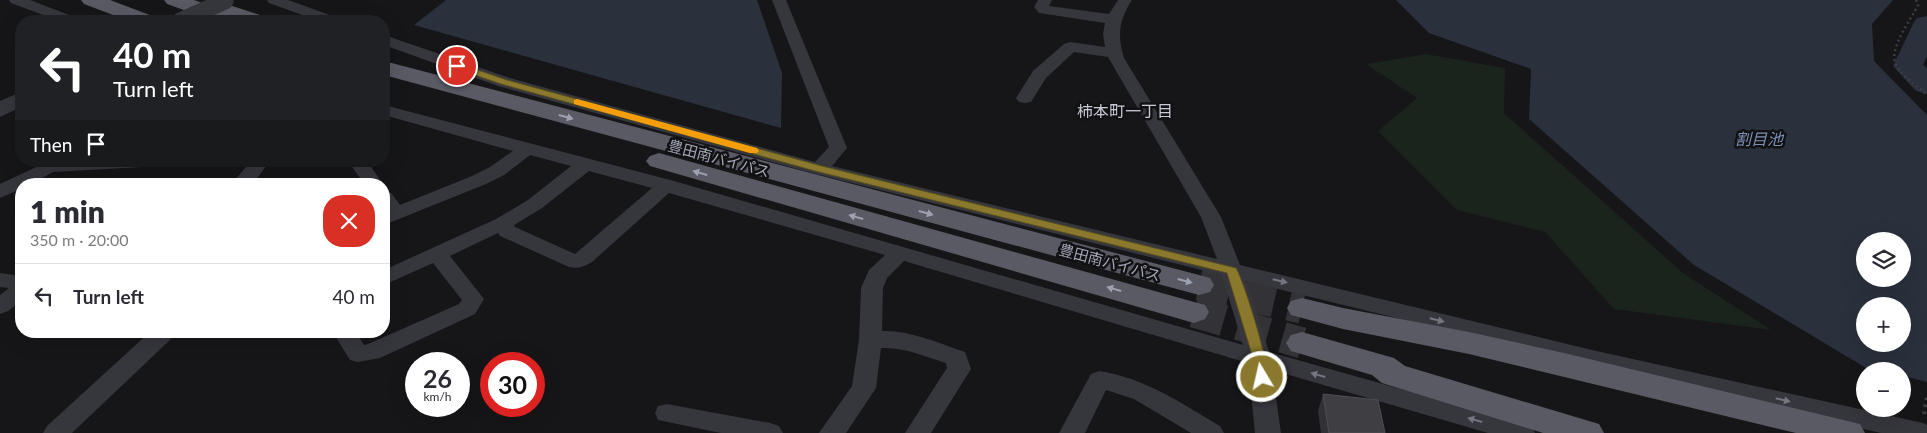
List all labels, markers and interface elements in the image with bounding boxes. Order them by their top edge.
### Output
text: 40 m [113,33,191,75]
icon: left [30,35,95,100]
pin [436,45,478,87]
icon: arrive [443,52,471,80]
text: Turn left [113,75,194,102]
district label: 柿本町一丁目 [1077,101,1173,120]
one-way arrow [558,114,573,122]
water label: 割目池 [1735,129,1785,148]
icon: arrive [82,130,110,158]
text: Then [30,133,72,156]
street label: 豊田南バイパス [666,136,772,180]
one-way arrow [692,169,707,177]
text: 1 min [30,193,105,229]
button: close [323,195,375,247]
one-way arrow [918,209,934,217]
one-way arrow [848,212,863,220]
text: 350 m · 20:00 [30,230,129,249]
map controls [1856,232,1911,417]
button: layers [1856,232,1911,287]
street label: 豊田南バイパス [1057,240,1163,284]
one-way arrow [1272,277,1287,285]
one-way arrow [1177,278,1192,286]
icon: left [30,282,58,310]
text: Turn left [73,285,144,308]
text: 40 m [332,285,375,308]
one-way arrow [1106,285,1121,293]
button: + [1856,297,1911,352]
one-way arrow [1430,316,1445,324]
position arrow [1235,350,1287,402]
speed limit sign: 30 [480,352,545,417]
button: − [1856,362,1911,417]
text: 26 [423,363,452,393]
one-way arrow [1311,371,1326,379]
text: km/h [423,389,452,404]
one-way arrow [1776,396,1791,404]
one-way arrow [1467,415,1482,423]

